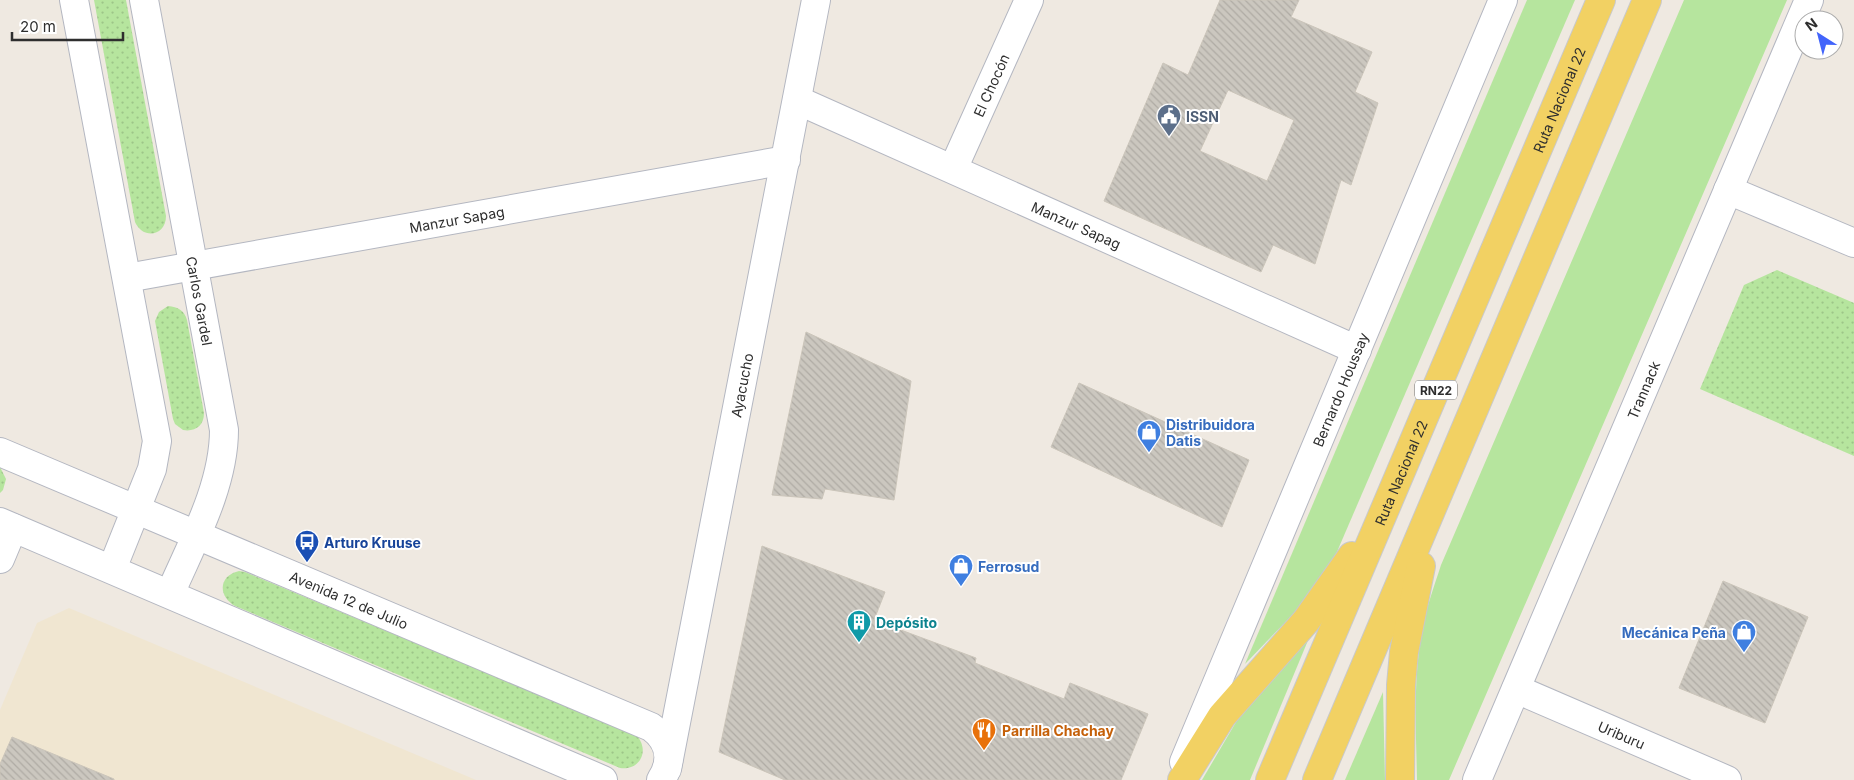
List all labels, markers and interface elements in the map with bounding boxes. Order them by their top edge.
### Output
scale bar [12,10,124,42]
north arrow [1794,10,1844,60]
text: N [1802,14,1820,34]
text: 20 m [20,17,56,36]
street label: Ruta Nacional 22 [1529,45,1588,155]
street label: El Chocón [969,51,1012,119]
public building icon: ISSN [1156,103,1182,137]
place label: ISSN [1186,108,1219,125]
street label: Manzur Sapag [1029,197,1124,252]
street label: Manzur Sapag [408,202,506,236]
street label: Carlos Gardel [183,255,217,347]
street label: Bernardo Houssay [1309,329,1372,449]
street label: Ayacucho [727,351,756,419]
street label: Trannack [1623,358,1663,422]
road number: RN22 [1415,380,1457,400]
place label: Distribuidora Datis [1166,416,1255,449]
street label: Ruta Nacional 22 [1371,417,1430,528]
shop icon: Distribuidora Datis [1136,419,1162,453]
bus stop icon: Arturo Kruuse [294,529,320,563]
place label: Arturo Kruuse [324,534,421,551]
shop icon: Ferrosud [948,553,974,587]
place label: Ferrosud [978,558,1039,575]
street label: Avenida 12 de Julio [287,567,411,632]
building icon: Depósito [846,609,872,643]
place label: Depósito [876,614,937,631]
shop icon: Mecánica Peña [1731,619,1757,653]
place label: Mecánica Peña [1622,624,1726,641]
restaurant icon: Parrilla Chachay [971,717,997,751]
street label: Uriburu [1595,717,1648,752]
place label: Parrilla Chachay [1002,722,1114,739]

